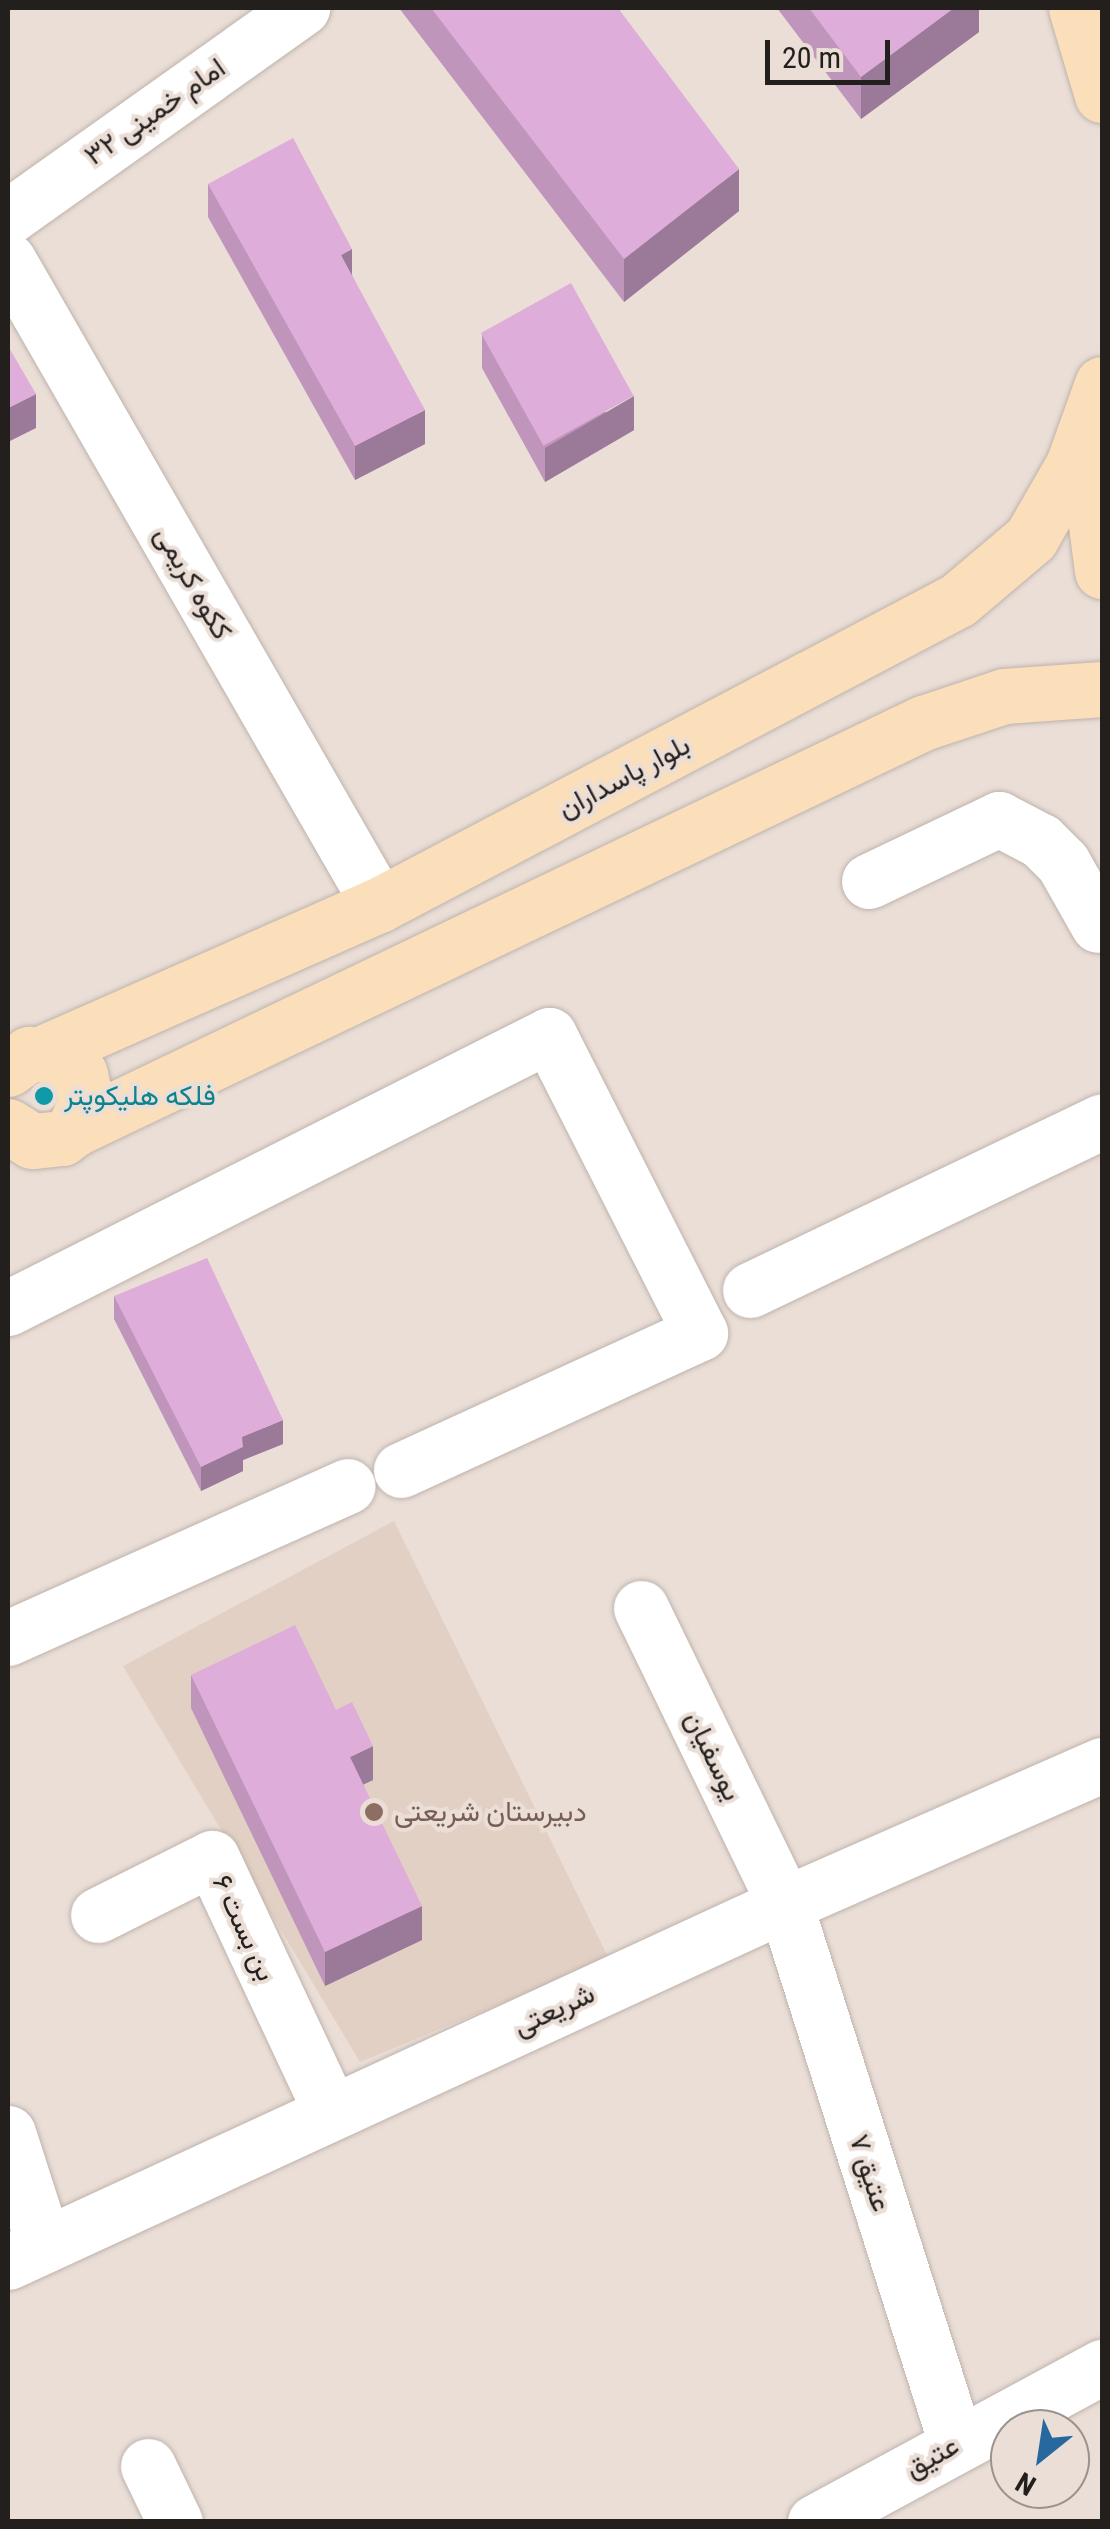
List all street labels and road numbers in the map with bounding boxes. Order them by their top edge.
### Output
street label: امام خمینی ۳۲ [78,51,232,173]
street label: ککوه کریمی [147,520,239,646]
street label: بلوار پاسداران [552,728,696,826]
street label: یوسفیان [677,1706,749,1806]
street label: بن بست ۶ [205,1870,283,1986]
street label: شریعتی [508,1977,600,2043]
street label: عتیق ۷ [842,2130,898,2216]
street label: عتیق [899,2429,965,2485]

